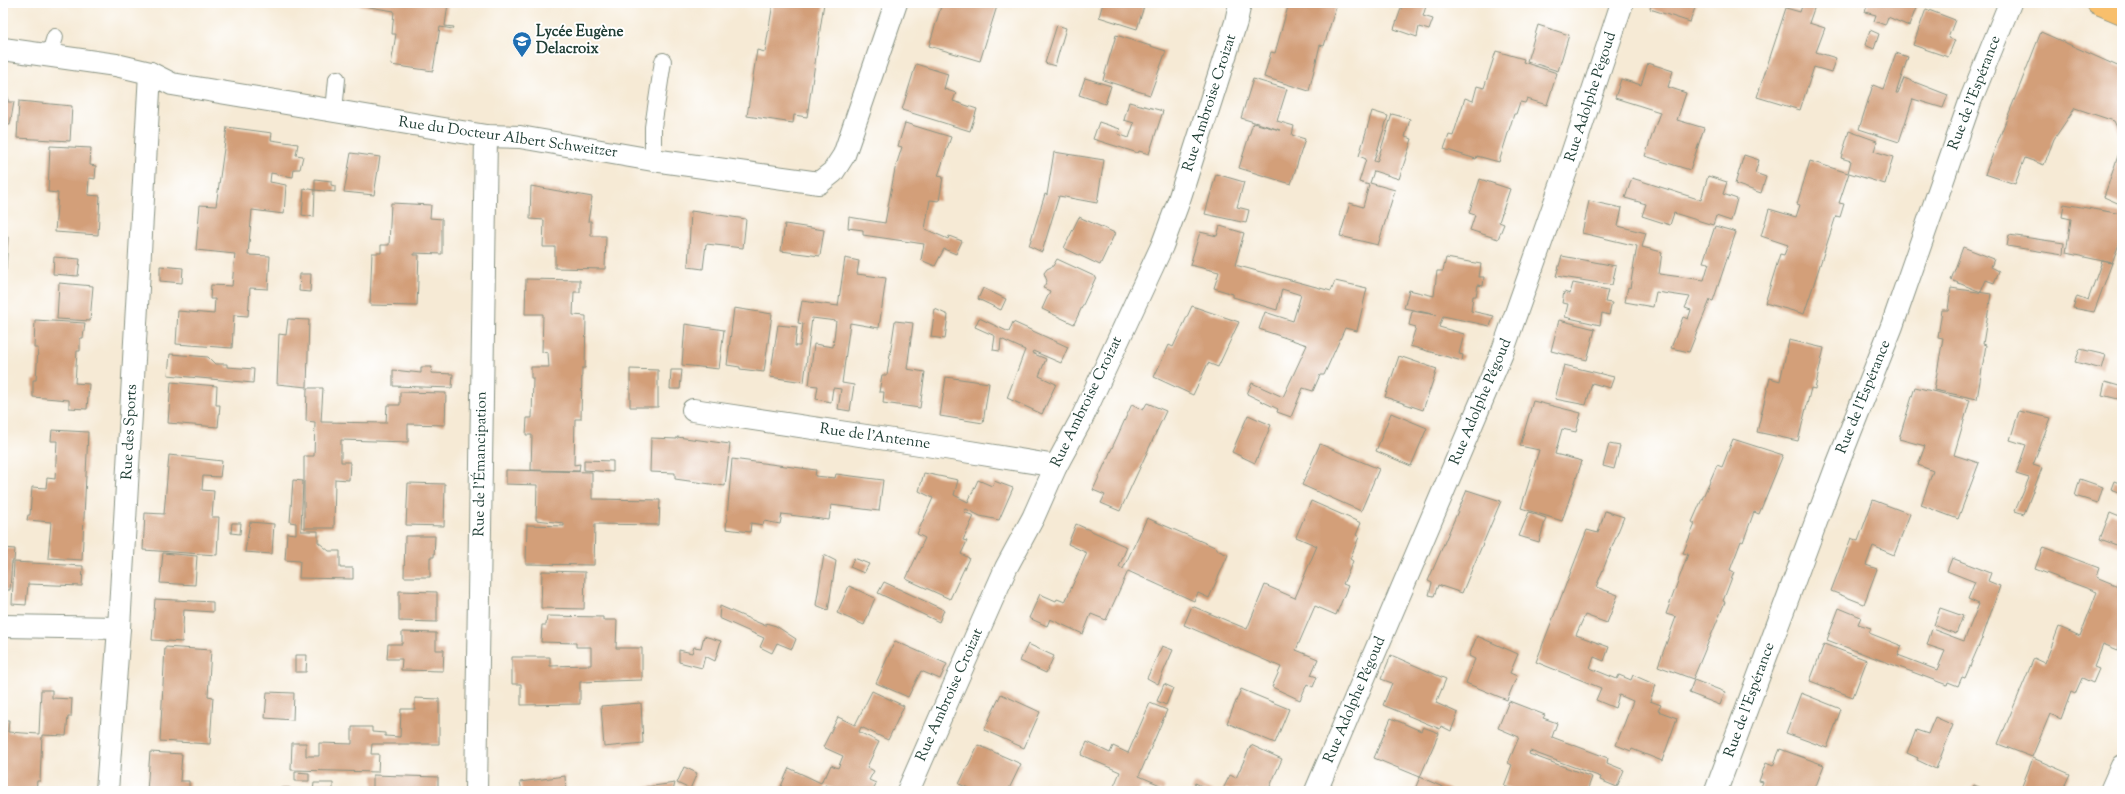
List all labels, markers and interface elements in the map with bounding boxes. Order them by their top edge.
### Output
place label: Lycée Eugène Delacroix [536,22,623,60]
street label: Rue Adolphe Pégoud [1560,29,1622,165]
school or university icon: Lycée Eugène Delacroix [511,30,533,58]
street label: Rue Ambroise Croizat [1178,32,1242,174]
street label: Rue de l'Espérance [1944,33,2006,153]
street label: Rue du Docteur Albert Schweitzer [397,112,619,164]
street label: Rue Ambroise Croizat [1046,333,1128,471]
street label: Rue Adolphe Pégoud [1445,335,1517,468]
street label: Rue de l'Espérance [1832,337,1896,457]
street label: Rue des Sports [117,384,143,480]
street label: Rue de l'Émancipation [468,391,493,537]
street label: Rue de l'Antenne [818,419,932,455]
street label: Rue Ambroise Croizat [911,625,989,765]
street label: Rue Adolphe Pégoud [1319,633,1391,766]
street label: Rue de l'Espérance [1719,640,1781,760]

